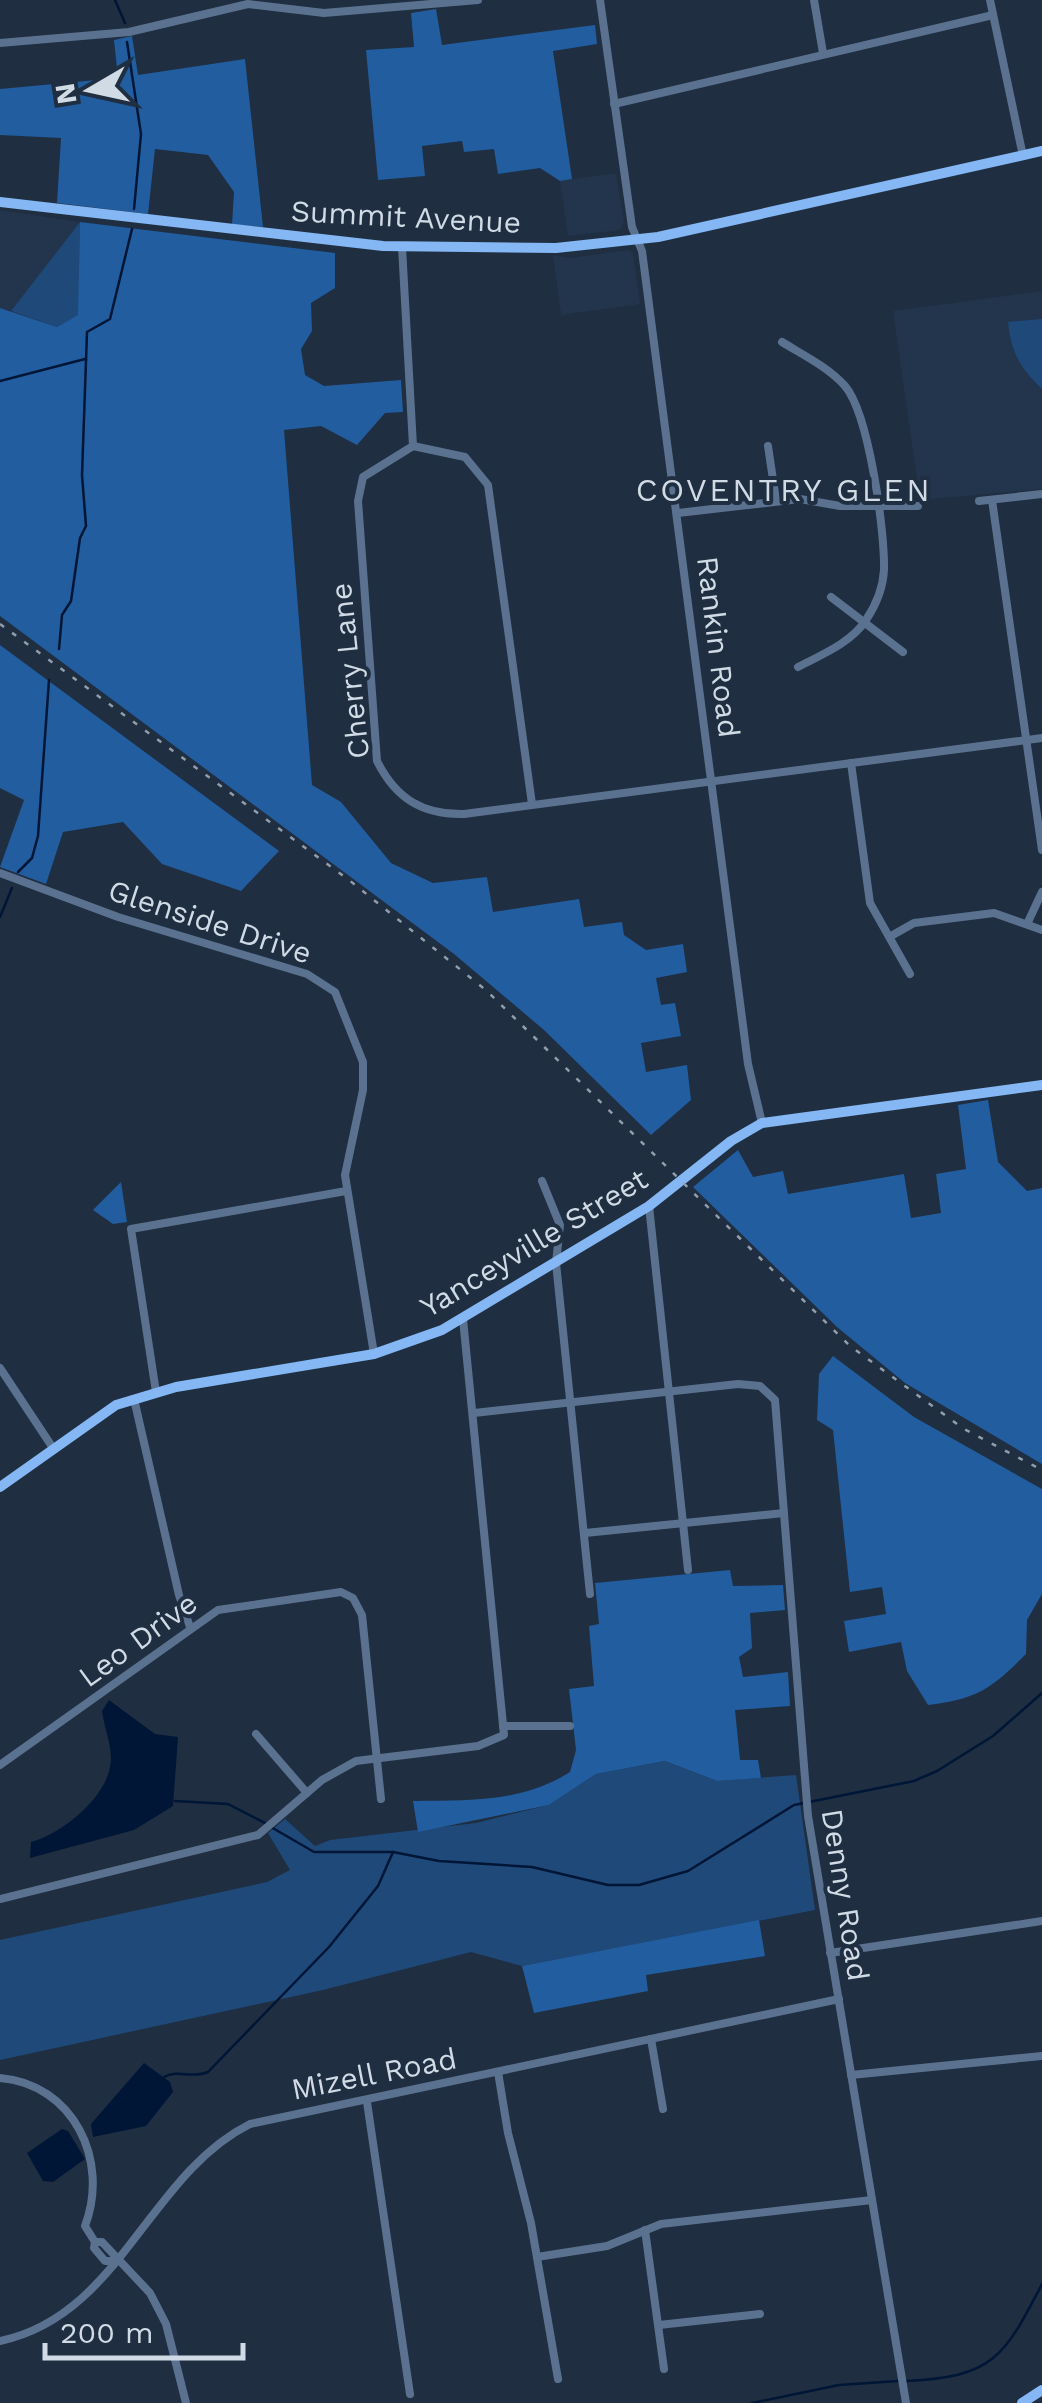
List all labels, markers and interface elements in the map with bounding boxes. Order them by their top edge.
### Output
north arrow [40,40,140,140]
text: N [48,81,84,107]
street label: Summit Avenue [290,193,522,240]
district label: COVENTRY GLEN [636,471,932,509]
street label: Rankin Road [690,554,747,740]
street label: Cherry Lane [323,581,376,761]
street label: Glenside Drive [104,872,316,971]
street label: Yanceyville Street [414,1161,654,1324]
street label: Leo Drive [72,1585,204,1694]
street label: Denny Road [815,1806,876,1984]
street label: Mizell Road [288,2040,459,2107]
scale bar [45,2298,242,2360]
text: 200 m [60,2315,154,2350]

